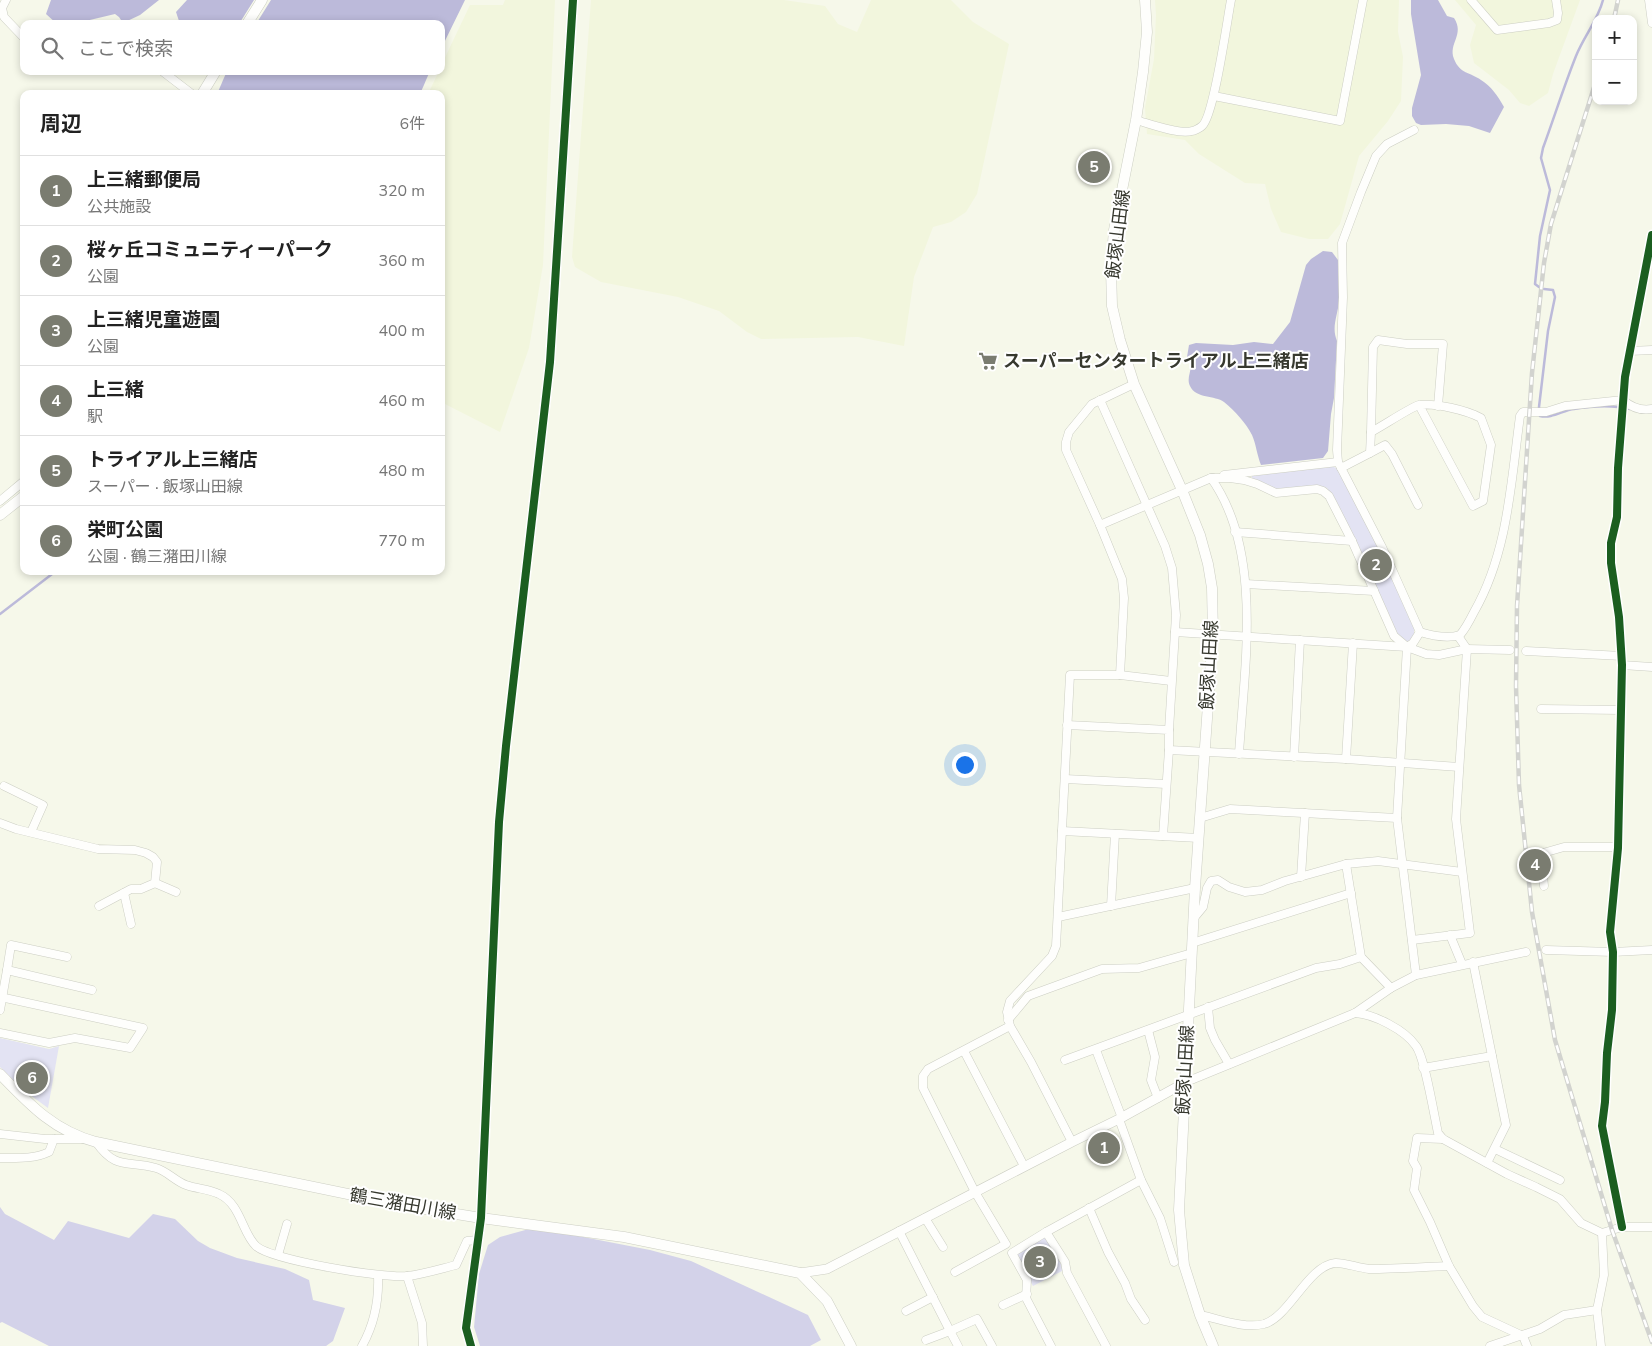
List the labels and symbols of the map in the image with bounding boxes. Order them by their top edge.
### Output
pin: 5 [1078,148,1110,186]
street label: 飯塚山田線 [1101,188,1135,280]
place label: スーパーセンタートライアル上三緒店 [1003,349,1309,373]
supermarket icon: スーパーセンタートライアル上三緒店 [977,350,999,372]
pin: 2 [1360,546,1392,584]
street label: 飯塚山田線 [1195,619,1223,711]
your location [952,752,978,778]
pin: 4 [1519,846,1551,884]
street label: 飯塚山田線 [1171,1024,1199,1116]
pin: 6 [16,1059,48,1097]
pin: 1 [1088,1129,1120,1167]
street label: 鶴三潴田川線 [348,1183,458,1225]
pin: 3 [1024,1243,1056,1281]

